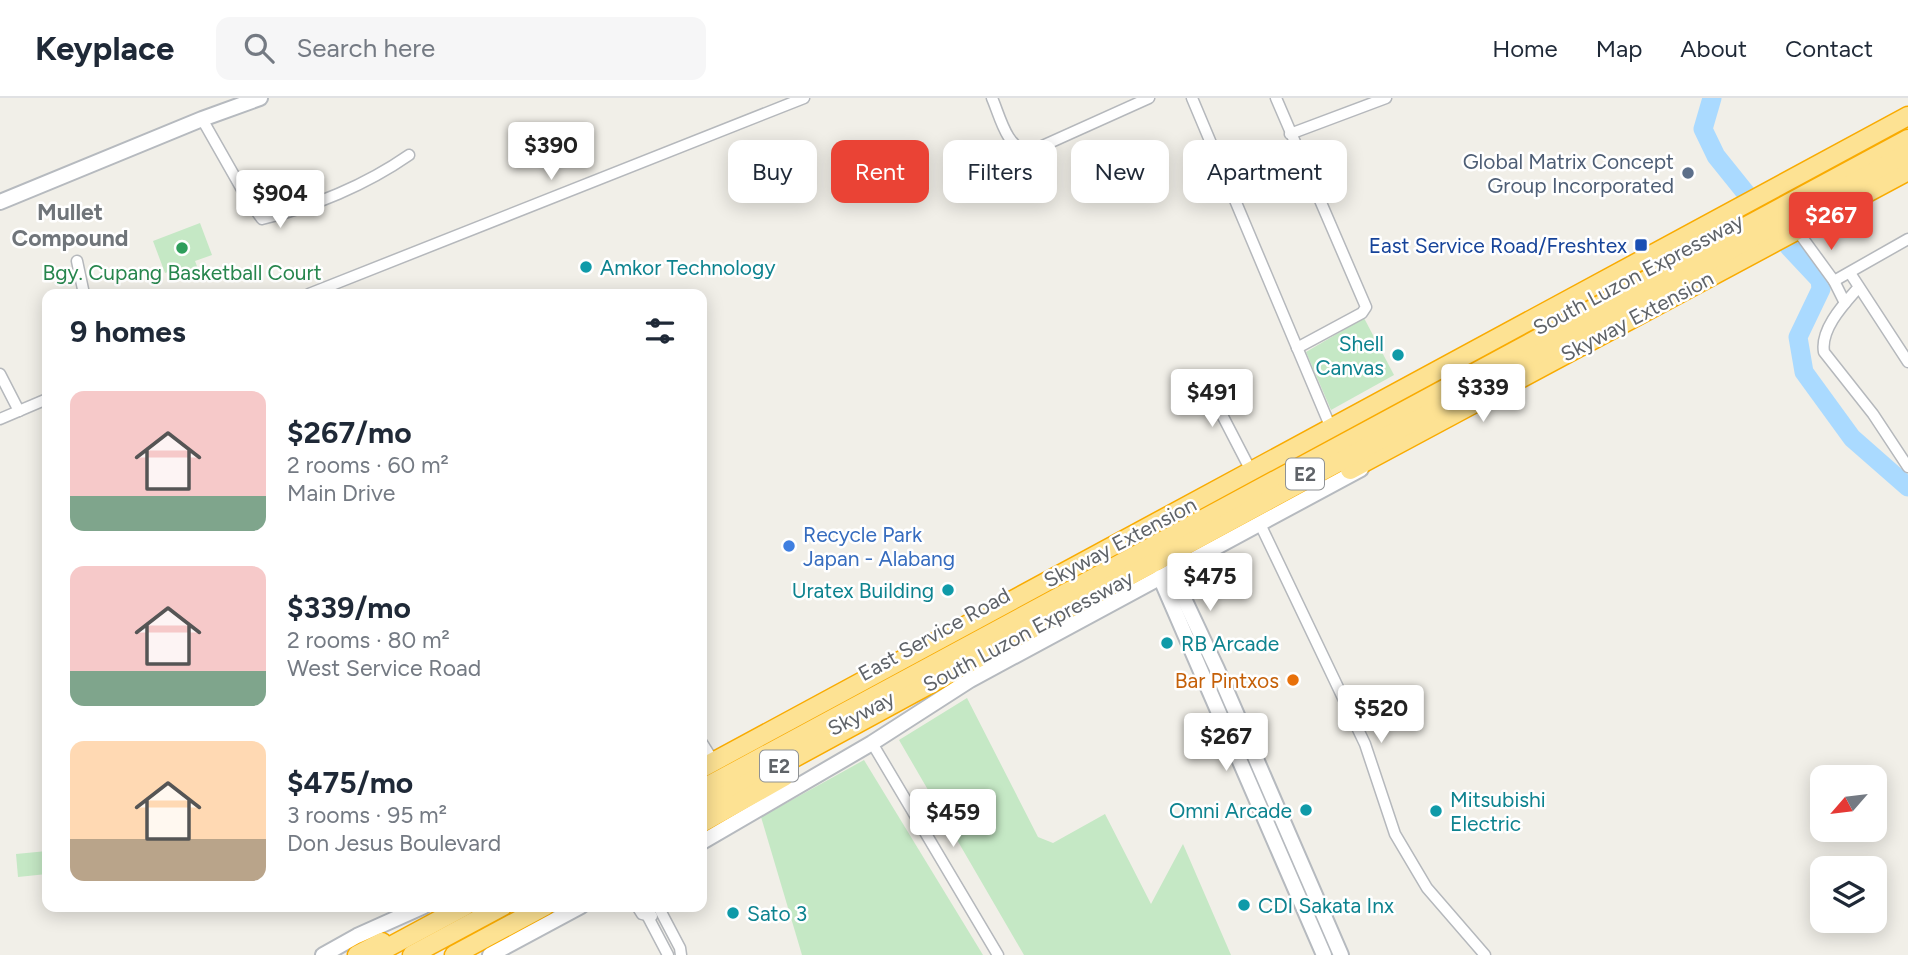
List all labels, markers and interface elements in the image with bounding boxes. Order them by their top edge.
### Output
search box [216,17,706,80]
text: Keyplace [35,29,174,68]
icon: search [240,29,278,67]
text: Search here [296,32,435,64]
text: Home [1492,34,1558,63]
text: Map [1596,34,1642,63]
text: About [1680,34,1747,63]
text: Contact [1785,34,1873,63]
pin: $390 [510,122,592,182]
text: $390 [524,131,578,159]
chip: Buy [728,140,817,203]
chip: Rent [831,140,929,203]
chip: Filters [943,140,1057,203]
chip: New [1071,140,1169,203]
chip: Apartment [1183,140,1347,203]
place label: Global Matrix Concept Group Incorporated [1463,149,1674,198]
marker: Global Matrix Concept Group Incorporated [1680,165,1696,181]
pin: $904 [239,170,321,230]
text: $904 [252,179,308,207]
pin: $267 [1790,192,1872,252]
district label: Mullet Compound [11,198,129,252]
text: $267 [1805,201,1857,229]
street label: South Luzon Expressway [1529,208,1747,340]
place label: East Service Road/Freshtex [1369,233,1627,258]
marker: East Service Road/Freshtex [1633,237,1649,253]
marker: Bgy. Cupang Basketball Court [174,240,190,256]
place label: Amkor Technology [600,255,775,280]
marker: Amkor Technology [578,259,594,275]
place label: Bgy. Cupang Basketball Court [42,260,322,285]
street label: Skyway Extension [1556,265,1718,367]
icon: filters [641,312,679,350]
text: 9 homes [70,313,186,350]
place label: Shell Canvas [1315,331,1384,380]
marker: Shell Canvas [1390,347,1406,363]
pin: $339 [1442,364,1524,424]
pin: $491 [1171,370,1253,429]
text: $339 [1457,373,1509,401]
text: $491 [1187,378,1237,406]
text: $267/mo [287,414,412,451]
icon: home [126,419,210,503]
text: 2 rooms · 60 m² [287,451,449,479]
road number: E2 [1286,458,1324,490]
text: Main Drive [287,479,395,507]
street label: Skyway Extension [1039,491,1201,593]
place label: Recycle Park Japan - Alabang [803,522,955,571]
marker: Recycle Park Japan - Alabang [781,538,797,554]
pin: $475 [1169,554,1251,613]
text: $475 [1183,562,1237,590]
street label: South Luzon Expressway [919,565,1137,697]
place label: Uratex Building [792,578,934,603]
street label: East Service Road [854,582,1014,686]
marker: Uratex Building [940,582,956,598]
text: $339/mo [287,589,411,626]
icon: home [126,594,210,678]
text: 2 rooms · 80 m² [287,626,450,654]
place label: RB Arcade [1181,631,1279,656]
marker: RB Arcade [1159,635,1175,651]
text: West Service Road [287,654,481,682]
place label: Bar Pintxos [1175,668,1279,693]
marker: Bar Pintxos [1285,672,1301,688]
street label: Skyway [823,685,899,741]
pin: $520 [1340,686,1422,745]
text: $520 [1354,694,1408,722]
pin: $267 [1185,714,1267,773]
text: $267 [1200,722,1252,750]
road number: E2 [760,750,798,782]
text: $475/mo [287,764,413,801]
north arrow [1810,765,1886,842]
map controls [1810,765,1887,933]
icon: home [126,769,210,853]
place label: Mitsubishi Electric [1450,787,1546,836]
pin: $459 [912,790,994,849]
text: $459 [926,798,980,826]
place label: Omni Arcade [1169,798,1292,823]
text: 3 rooms · 95 m² [287,801,447,829]
marker: Omni Arcade [1298,802,1314,818]
marker: Mitsubishi Electric [1428,803,1444,819]
text: Don Jesus Boulevard [287,829,501,857]
button: layers [1810,856,1887,933]
place label: CDI Sakata Inx [1258,893,1394,918]
marker: CDI Sakata Inx [1236,897,1252,913]
place label: Sato 3 [747,901,807,926]
marker: Sato 3 [725,905,741,921]

